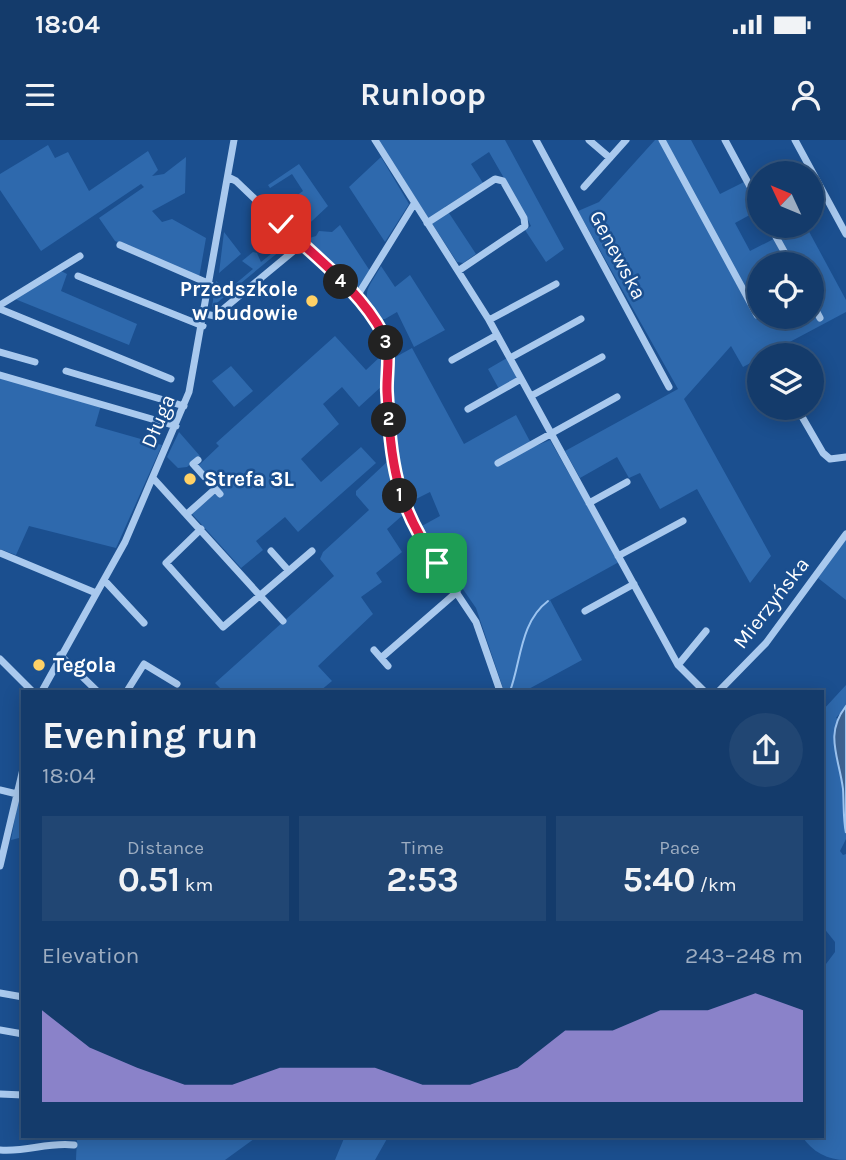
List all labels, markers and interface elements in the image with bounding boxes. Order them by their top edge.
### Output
text: 18:04 [35,9,100,40]
icon: menu [21,76,59,114]
text: Runloop [360,76,486,113]
icon: person [787,76,825,114]
north arrow [747,161,824,238]
map controls [747,161,824,420]
pin [251,194,311,254]
icon: check [262,205,300,243]
street label: Genewska [585,206,651,304]
button: locate [747,252,824,329]
pin: 4 [324,264,358,300]
text: 4 [335,270,346,292]
place label: Przedszkole w budowie [180,277,298,325]
marker: Przedszkole w budowie [304,293,320,309]
pin: 3 [368,326,404,360]
text: 3 [380,331,391,353]
button: layers [747,343,824,420]
street label: Długa [136,391,180,451]
pin: 2 [372,402,406,438]
text: 2 [383,408,394,430]
place label: Strefa 3L [204,467,294,491]
marker: Strefa 3L [182,471,198,487]
pin: 1 [382,478,418,514]
text: 1 [396,484,403,506]
pin [407,533,467,593]
icon: arrive [418,544,456,582]
street label: Mierzyńska [728,553,814,653]
place label: Tegola [53,653,116,677]
marker: Tegola [31,657,47,673]
text: Evening run [42,713,258,758]
button: share [729,713,803,787]
text: 18:04 [42,762,96,789]
text: Distance [127,837,204,859]
text: Time [401,837,444,859]
text: Pace [659,837,700,859]
text: 0.51 [118,859,180,900]
text: 2:53 [386,859,459,900]
text: 5:40 [623,859,695,900]
text: km [180,874,213,896]
text: /km [695,874,736,896]
text: Elevation [42,942,139,969]
text: 243–248 m [685,942,803,969]

